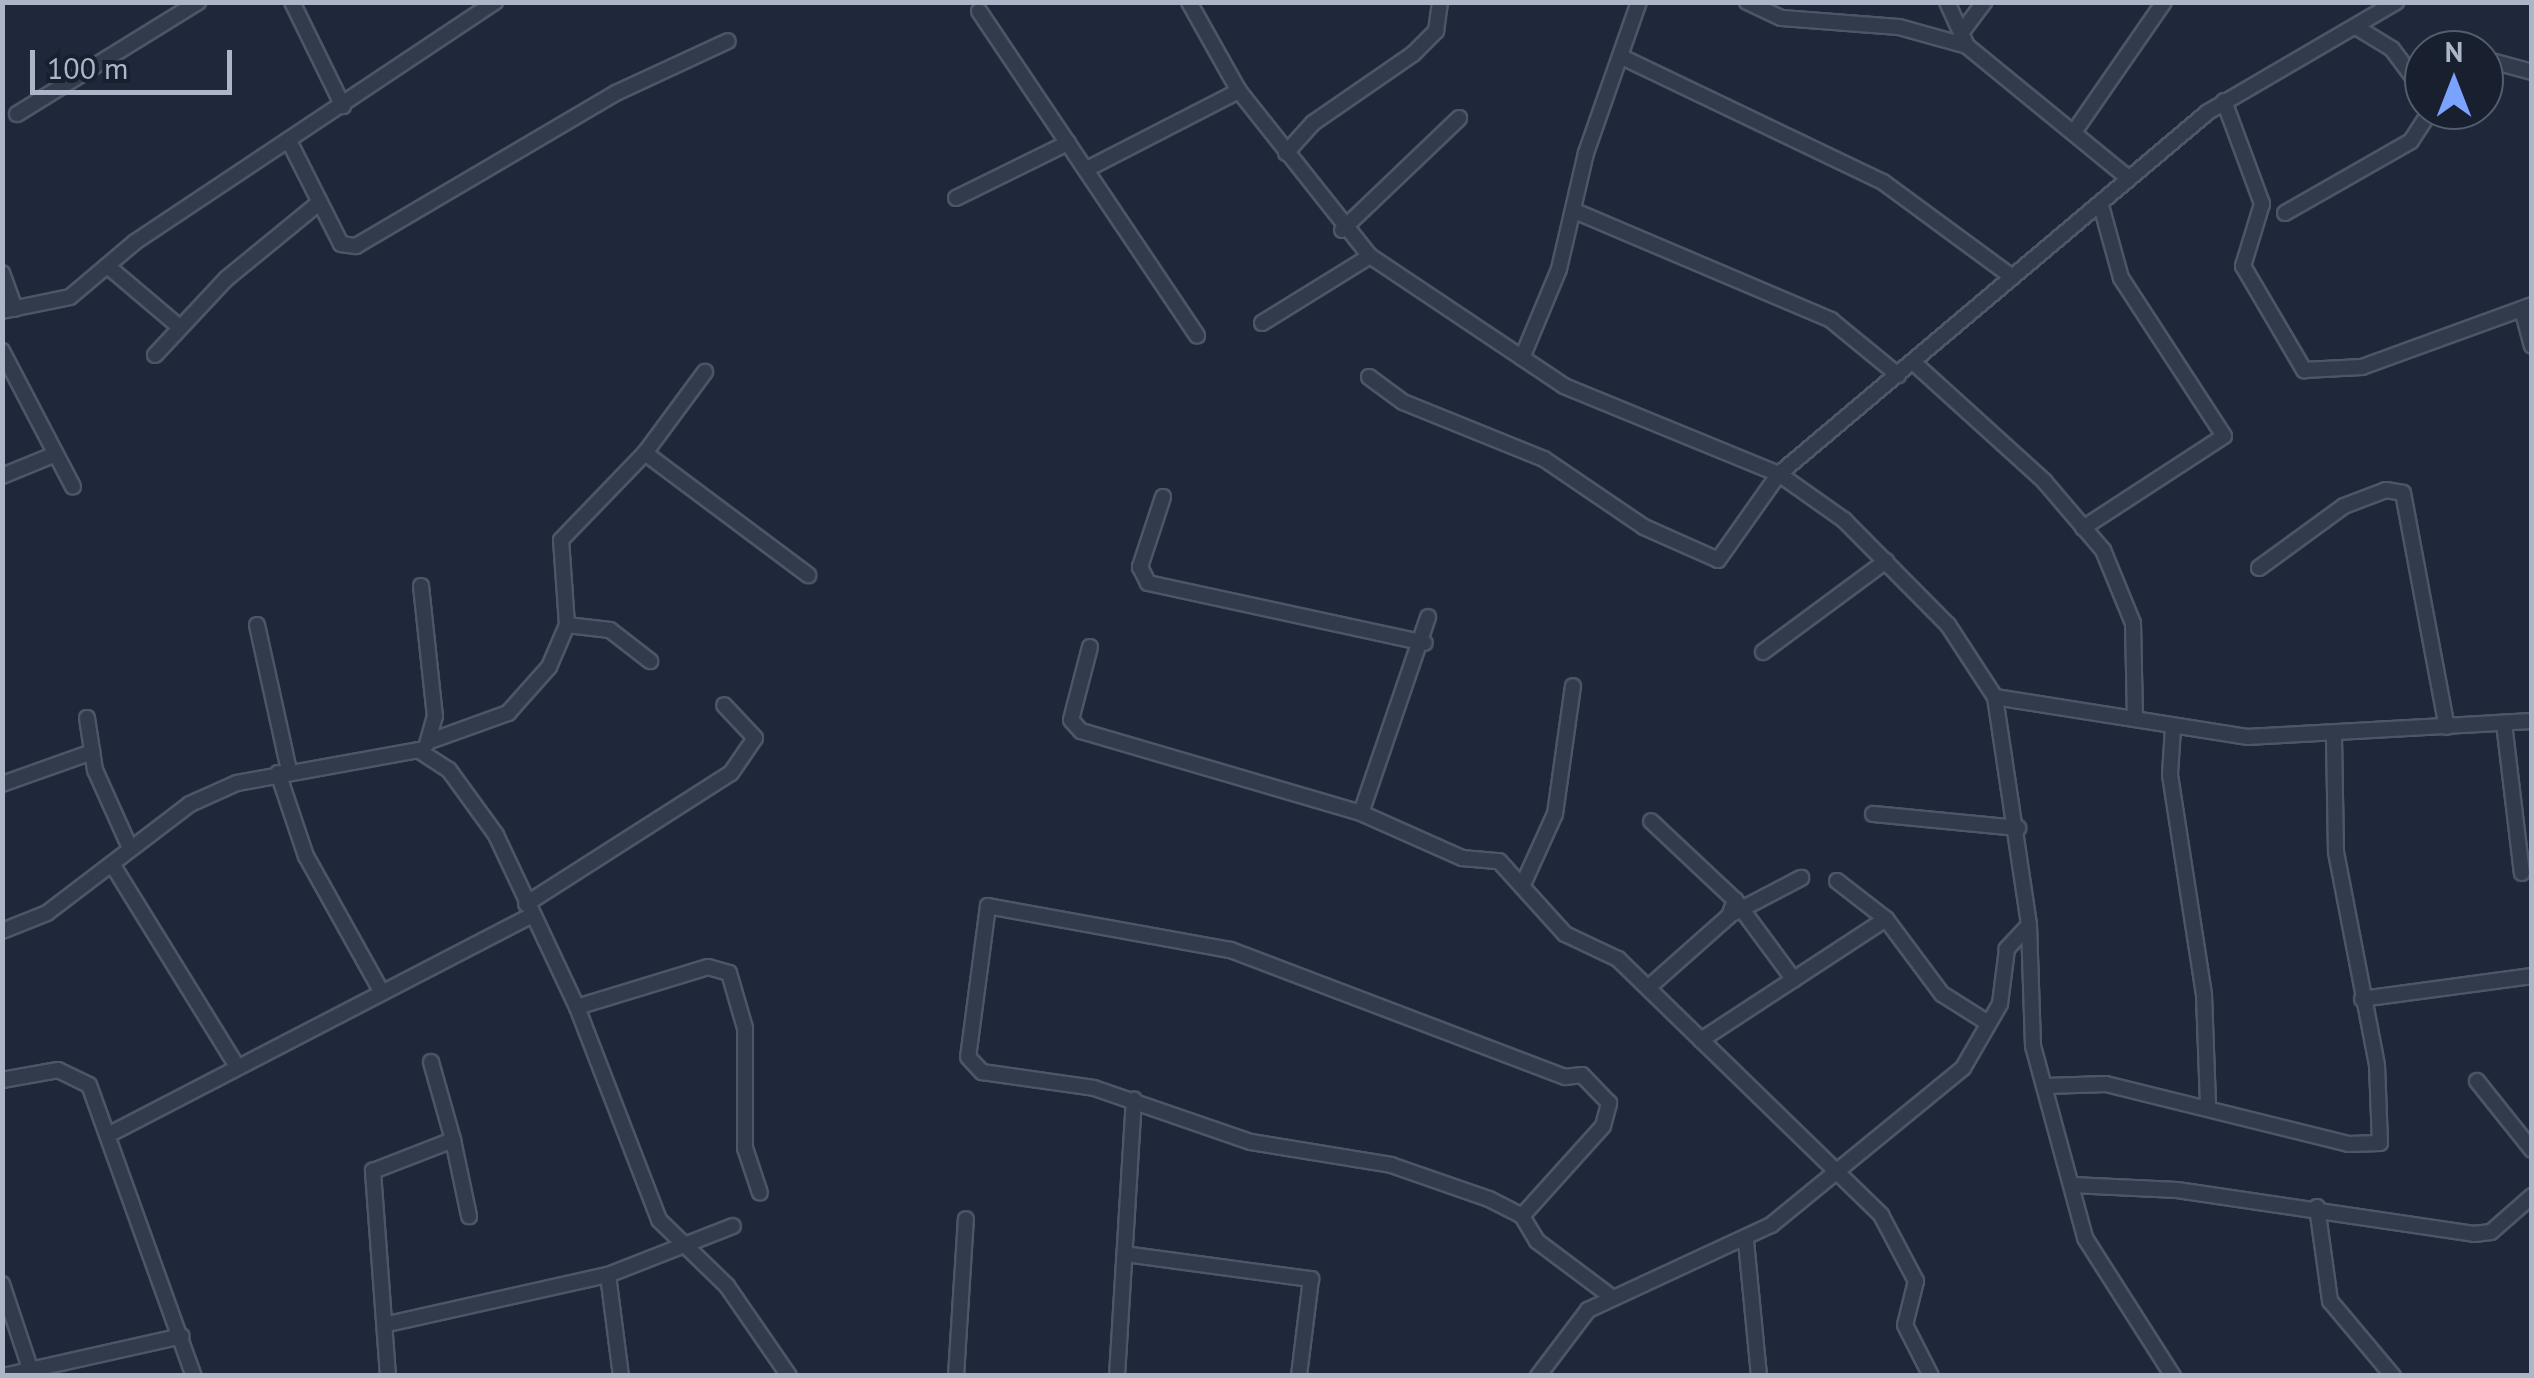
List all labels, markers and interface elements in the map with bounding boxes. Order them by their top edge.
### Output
scale bar [35,30,238,92]
north arrow [2404,30,2504,130]
text: N [2445,33,2463,70]
text: 100 m [47,48,128,87]

